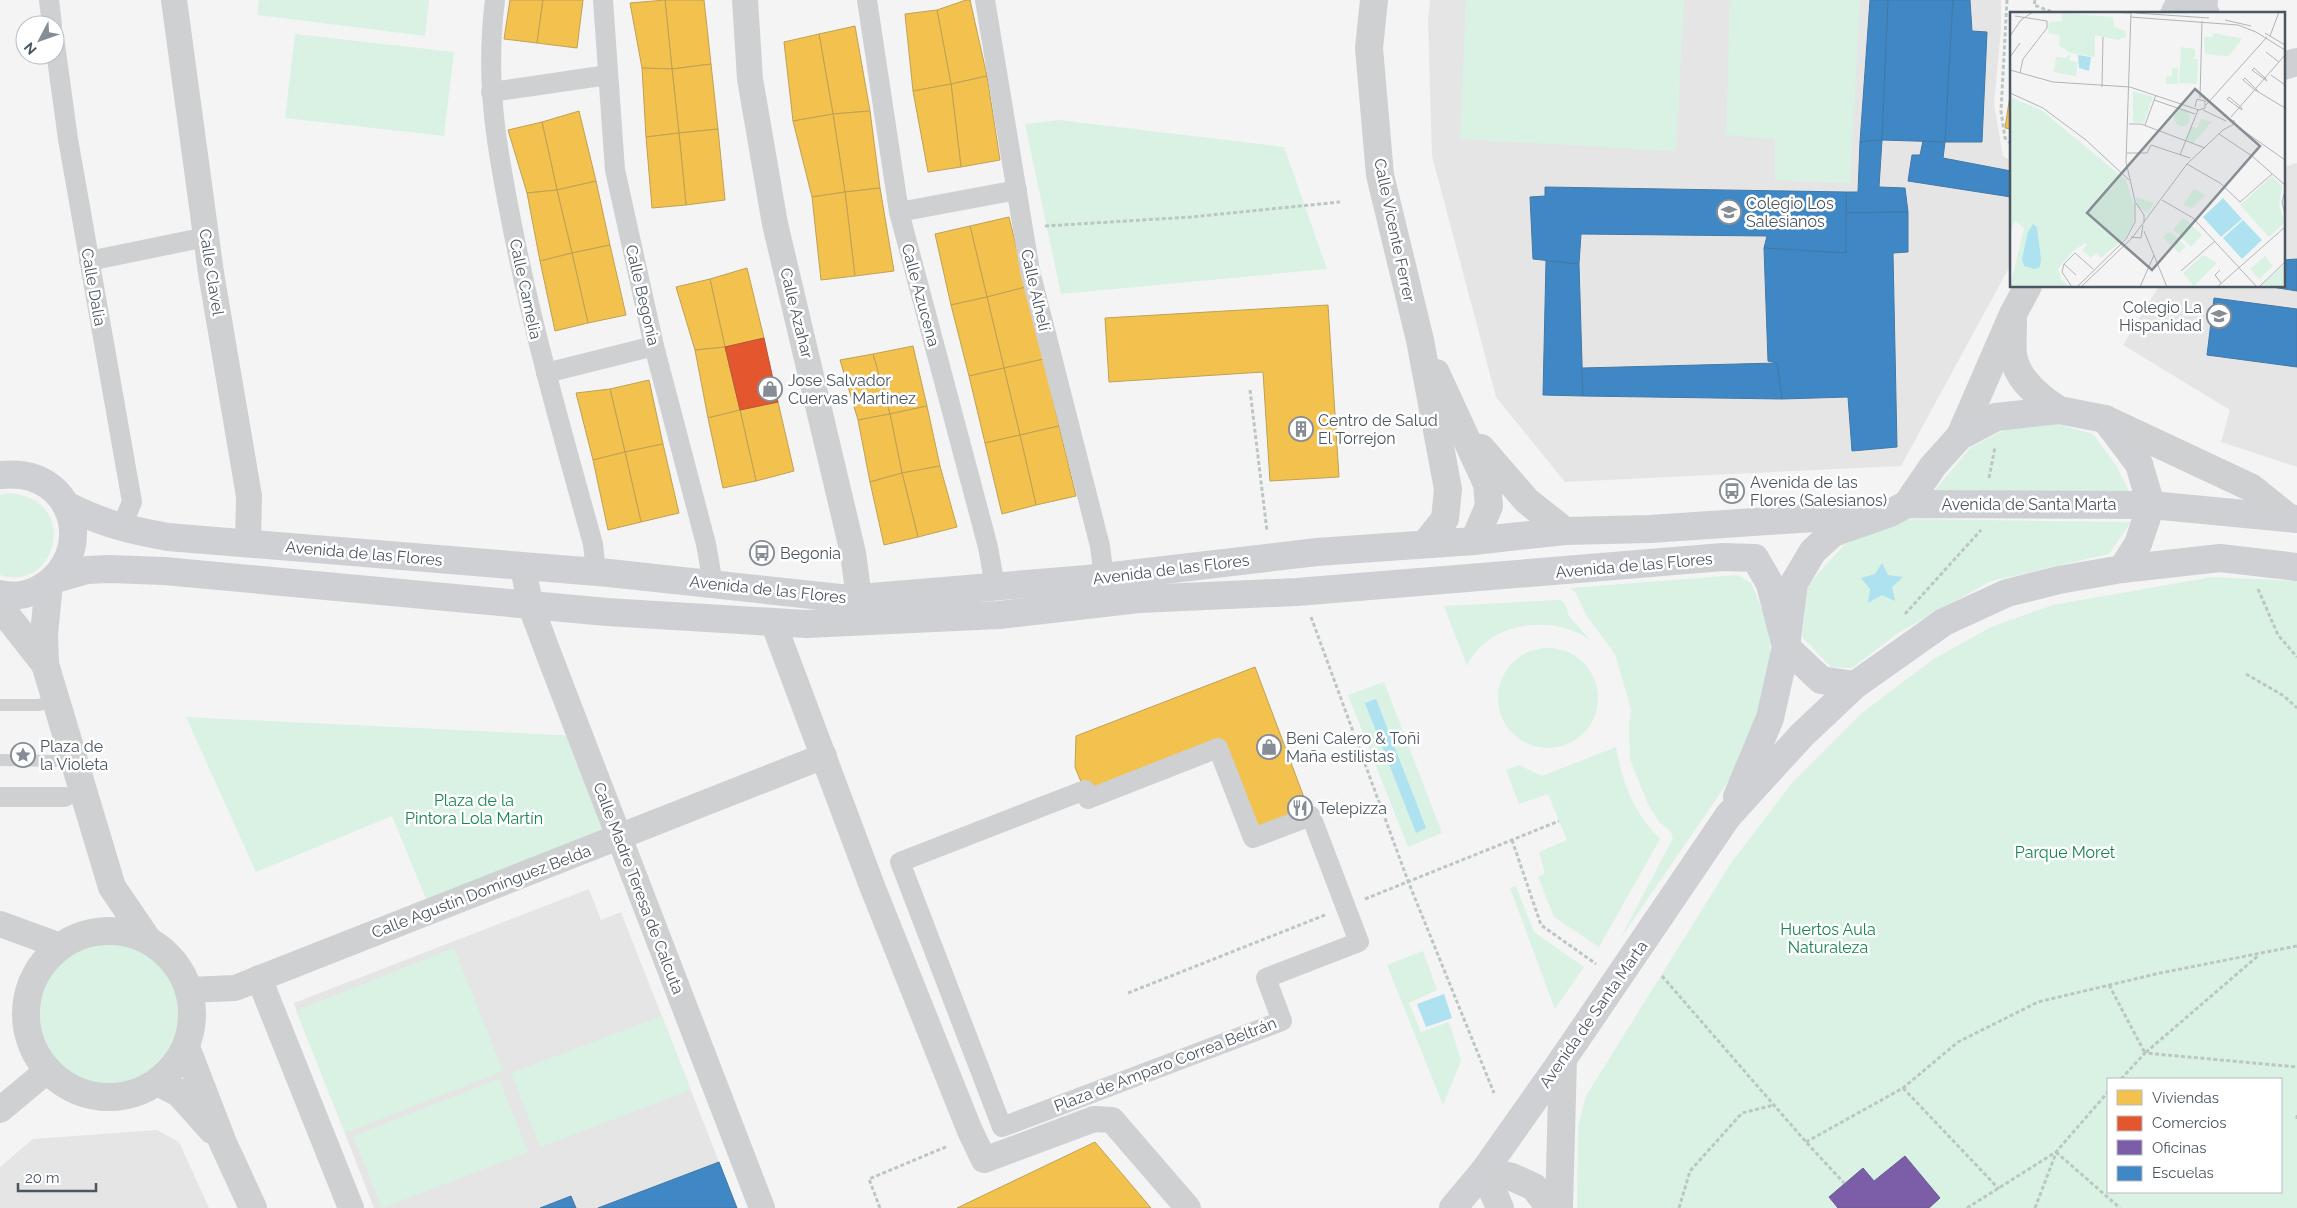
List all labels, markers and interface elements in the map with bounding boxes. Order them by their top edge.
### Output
inset map [2010,12,2284,288]
north arrow [15,15,65,65]
text: N [21,39,40,58]
street label: Calle Vicente Ferrer [1370,157,1419,304]
place label: Colegio Los Salesianos [1746,194,1834,231]
school or university icon: Colegio Los Salesianos [1716,199,1742,225]
street label: Calle Clavel [195,227,228,317]
street label: Calle Camelia [506,237,545,341]
street label: Calle Azucena [898,242,943,349]
street label: Calle Begonia [622,243,663,347]
street label: Calle Dalia [77,247,110,327]
street label: Calle Alhelí [1017,247,1054,333]
street label: Calle Azahar [776,266,817,361]
place label: Colegio La Hispanidad [2119,298,2202,335]
school or university icon: Colegio La Hispanidad [2206,303,2232,329]
place label: Jose Salvador Cuervas Martinez [788,371,916,408]
shop icon: Jose Salvador Cuervas Martinez [757,376,783,402]
place label: Centro de Salud El Torrejon [1318,411,1438,448]
building icon: Centro de Salud El Torrejon [1288,416,1314,442]
place label: Avenida de las Flores (Salesianos) [1750,473,1887,510]
bus stop icon: Avenida de las Flores (Salesianos) [1719,478,1745,504]
street label: Avenida de Santa Marta [1941,495,2117,514]
street label: Avenida de las Flores [285,537,444,570]
bus stop icon: Begonia [749,540,775,566]
place label: Begonia [780,544,841,563]
street label: Avenida de las Flores [1555,549,1714,582]
street label: Avenida de las Flores [1092,550,1251,589]
street label: Avenida de las Flores [689,572,848,607]
place label: Beni Calero & Toñi Maña estilistas [1286,729,1420,766]
shop icon: Beni Calero & Toñi Maña estilistas [1256,734,1282,760]
place label: Plaza de la Violeta [40,737,108,774]
place icon: Plaza de la Violeta [10,742,36,768]
street label: Calle Madre Teresa de Calcuta [589,780,688,997]
park label: Plaza de la Pintora Lola Martín [405,791,543,828]
restaurant icon: Telepizza [1287,795,1313,821]
place label: Telepizza [1318,799,1387,818]
street label: Calle Agustín Domínguez Belda [369,841,594,942]
park label: Parque Moret [2015,843,2116,862]
park label: Huertos Aula Naturaleza [1780,920,1876,957]
street label: Avenida de Santa Marta [1535,937,1651,1091]
street label: Plaza de Amparo Correa Beltrán [1051,1013,1279,1116]
legend [2107,1078,2282,1193]
text: Viviendas [2152,1089,2219,1107]
text: Comercios [2152,1114,2227,1132]
text: Oficinas [2152,1139,2207,1157]
scale bar [18,1160,95,1192]
text: Escuelas [2152,1164,2214,1182]
text: 20 m [25,1169,60,1187]

